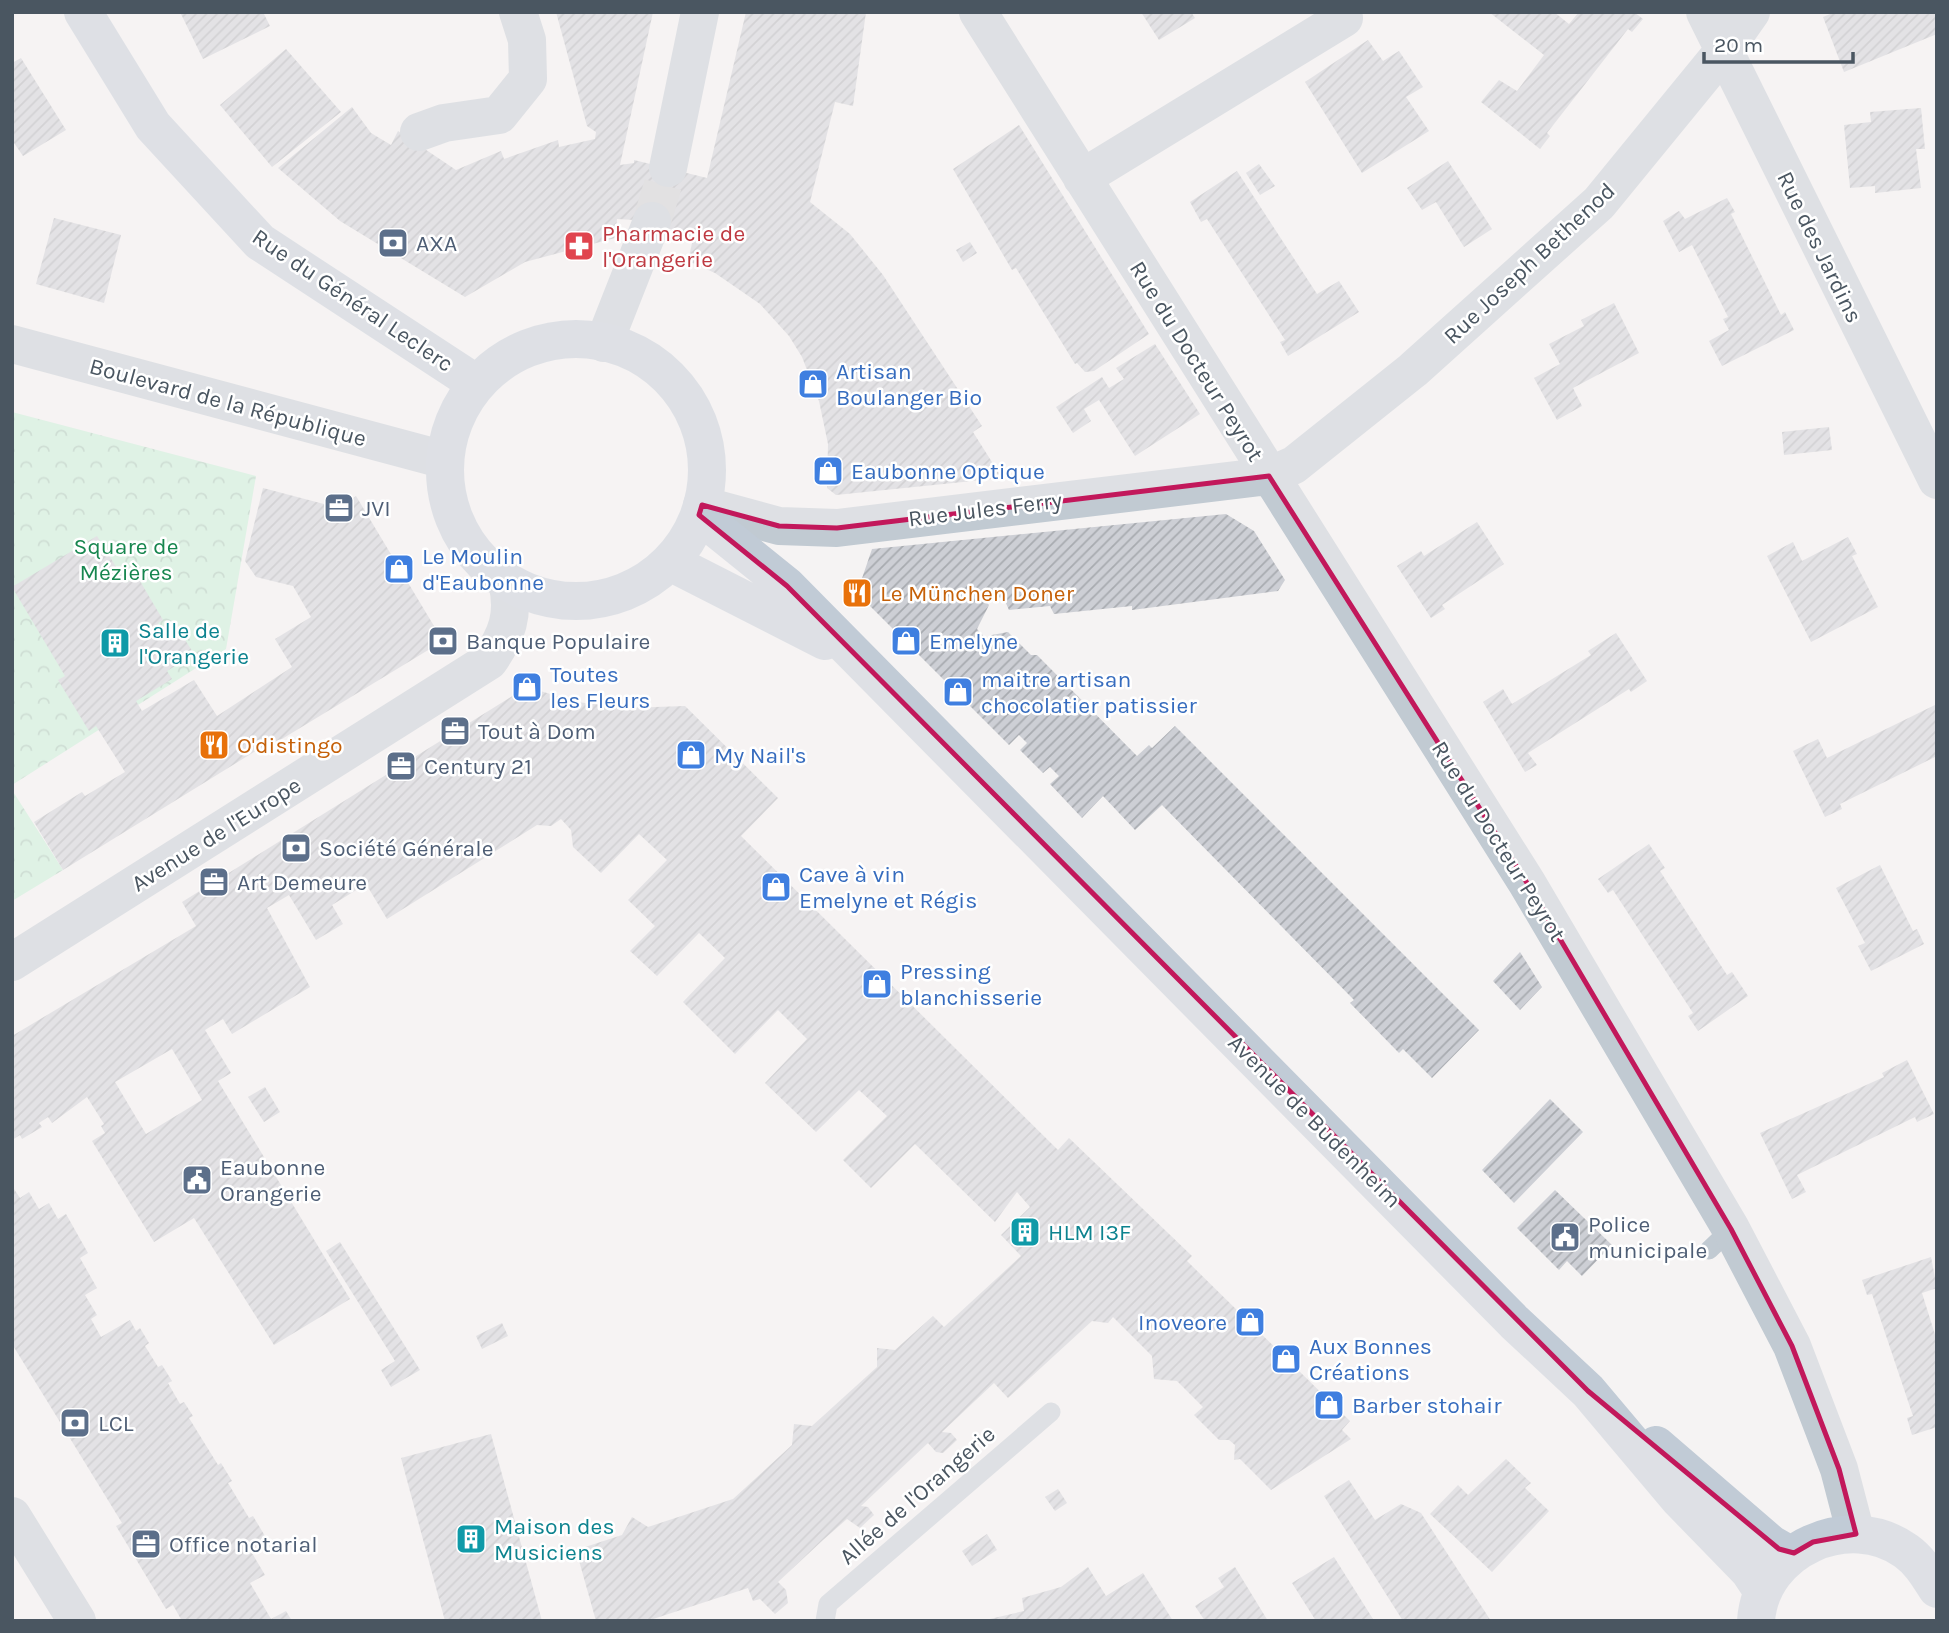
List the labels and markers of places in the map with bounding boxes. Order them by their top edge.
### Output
place label: Pharmacie de l'Orangerie [602,220,745,273]
bank icon: AXA [376,226,410,260]
pharmacy icon: Pharmacie de l'Orangerie [562,229,596,263]
place label: AXA [416,230,457,257]
place label: Artisan Boulanger Bio [836,358,982,411]
shop icon: Artisan Boulanger Bio [796,367,830,401]
shop icon: Eaubonne Optique [811,454,845,488]
place label: Eaubonne Optique [851,458,1045,485]
office icon: JVI [322,491,356,525]
place label: JVI [362,495,391,522]
place label: Le Moulin d'Eaubonne [422,543,544,596]
shop icon: Le Moulin d'Eaubonne [382,552,416,586]
restaurant icon: Le München Doner [840,576,874,610]
place label: Le München Doner [880,580,1075,607]
place label: Salle de l'Orangerie [138,617,249,670]
bank icon: Banque Populaire [426,624,460,658]
shop icon: Emelyne [889,624,923,658]
building icon: Salle de l'Orangerie [98,626,132,660]
place label: Banque Populaire [466,628,650,655]
place label: Emelyne [929,628,1018,655]
place label: Toutes les Fleurs [550,661,650,714]
place label: maitre artisan chocolatier patissier [981,666,1197,719]
shop icon: Toutes les Fleurs [510,670,544,704]
shop icon: maitre artisan chocolatier patissier [941,675,975,709]
office icon: Tout à Dom [438,714,472,748]
place label: Tout à Dom [478,718,596,745]
restaurant icon: O'distingo [197,728,231,762]
place label: O'distingo [237,732,342,759]
shop icon: My Nail's [674,738,708,772]
place label: My Nail's [714,742,807,769]
office icon: Century 21 [384,749,418,783]
place label: Century 21 [424,753,532,780]
bank icon: Société Générale [279,831,313,865]
place label: Société Générale [319,835,493,862]
place label: Cave à vin Emelyne et Régis [799,861,977,914]
office icon: Art Demeure [197,865,231,899]
place label: Art Demeure [237,869,367,896]
shop icon: Cave à vin Emelyne et Régis [759,870,793,904]
place label: Pressing blanchisserie [900,958,1042,1011]
shop icon: Pressing blanchisserie [860,967,894,1001]
place label: Eaubonne Orangerie [220,1154,325,1207]
public building icon: Eaubonne Orangerie [180,1163,214,1197]
place label: Police municipale [1588,1211,1707,1264]
building icon: HLM I3F [1008,1215,1042,1249]
place label: HLM I3F [1048,1219,1131,1246]
public building icon: Police municipale [1548,1220,1582,1254]
shop icon: Inoveore [1233,1305,1267,1339]
place label: Inoveore [1138,1309,1227,1336]
place label: Aux Bonnes Créations [1309,1333,1432,1386]
shop icon: Aux Bonnes Créations [1269,1342,1303,1376]
shop icon: Barber stohair [1312,1388,1346,1422]
place label: Barber stohair [1352,1392,1502,1419]
bank icon: LCL [58,1406,92,1440]
place label: LCL [98,1410,134,1437]
place label: Maison des Musiciens [494,1513,615,1566]
building icon: Maison des Musiciens [454,1522,488,1556]
office icon: Office notarial [129,1527,163,1561]
place label: Office notarial [169,1531,318,1558]

